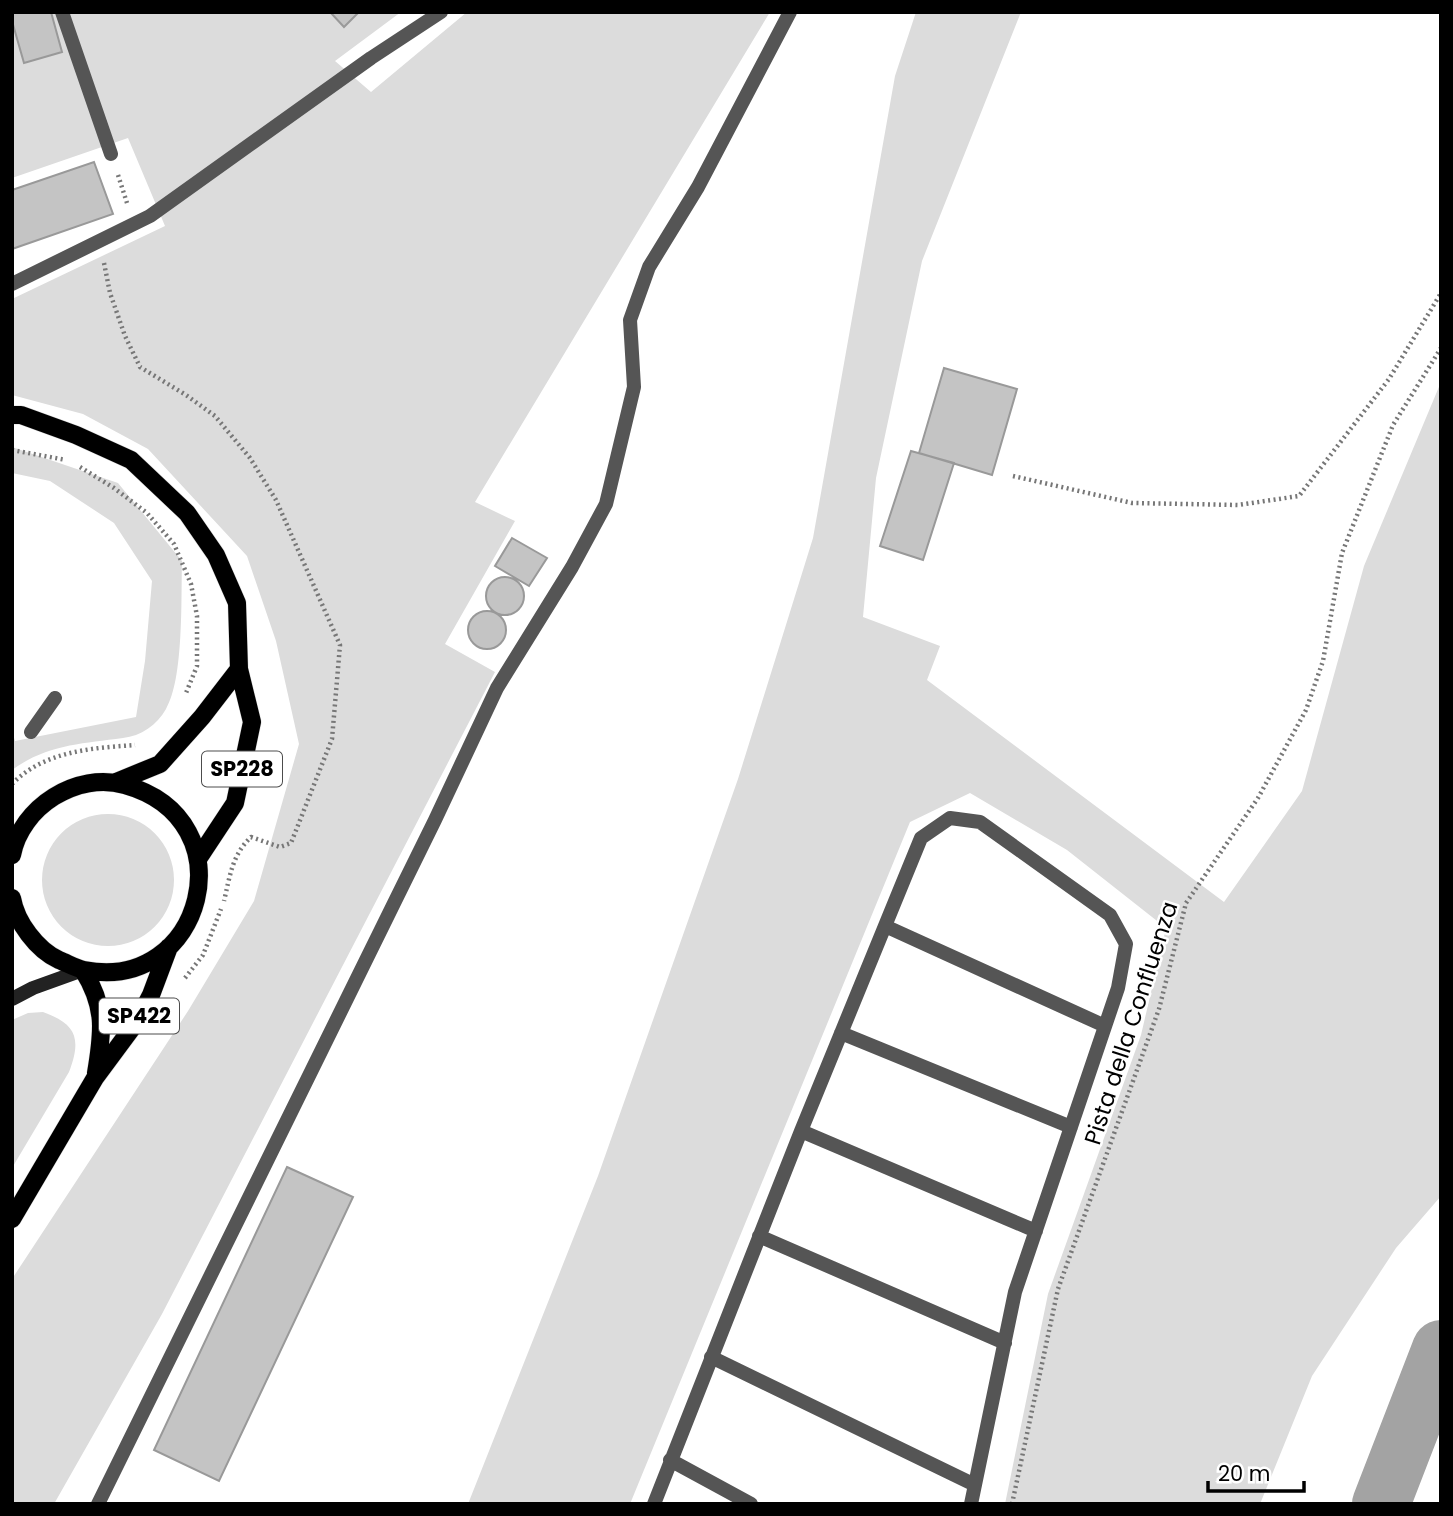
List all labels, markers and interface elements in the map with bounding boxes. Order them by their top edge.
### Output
road number: SP228 [202,752,282,786]
street label: Pista della Confluenza [1077,897,1185,1149]
road number: SP422 [99,998,179,1034]
scale bar [1208,1450,1304,1494]
text: 20 m [1218,1459,1271,1488]

